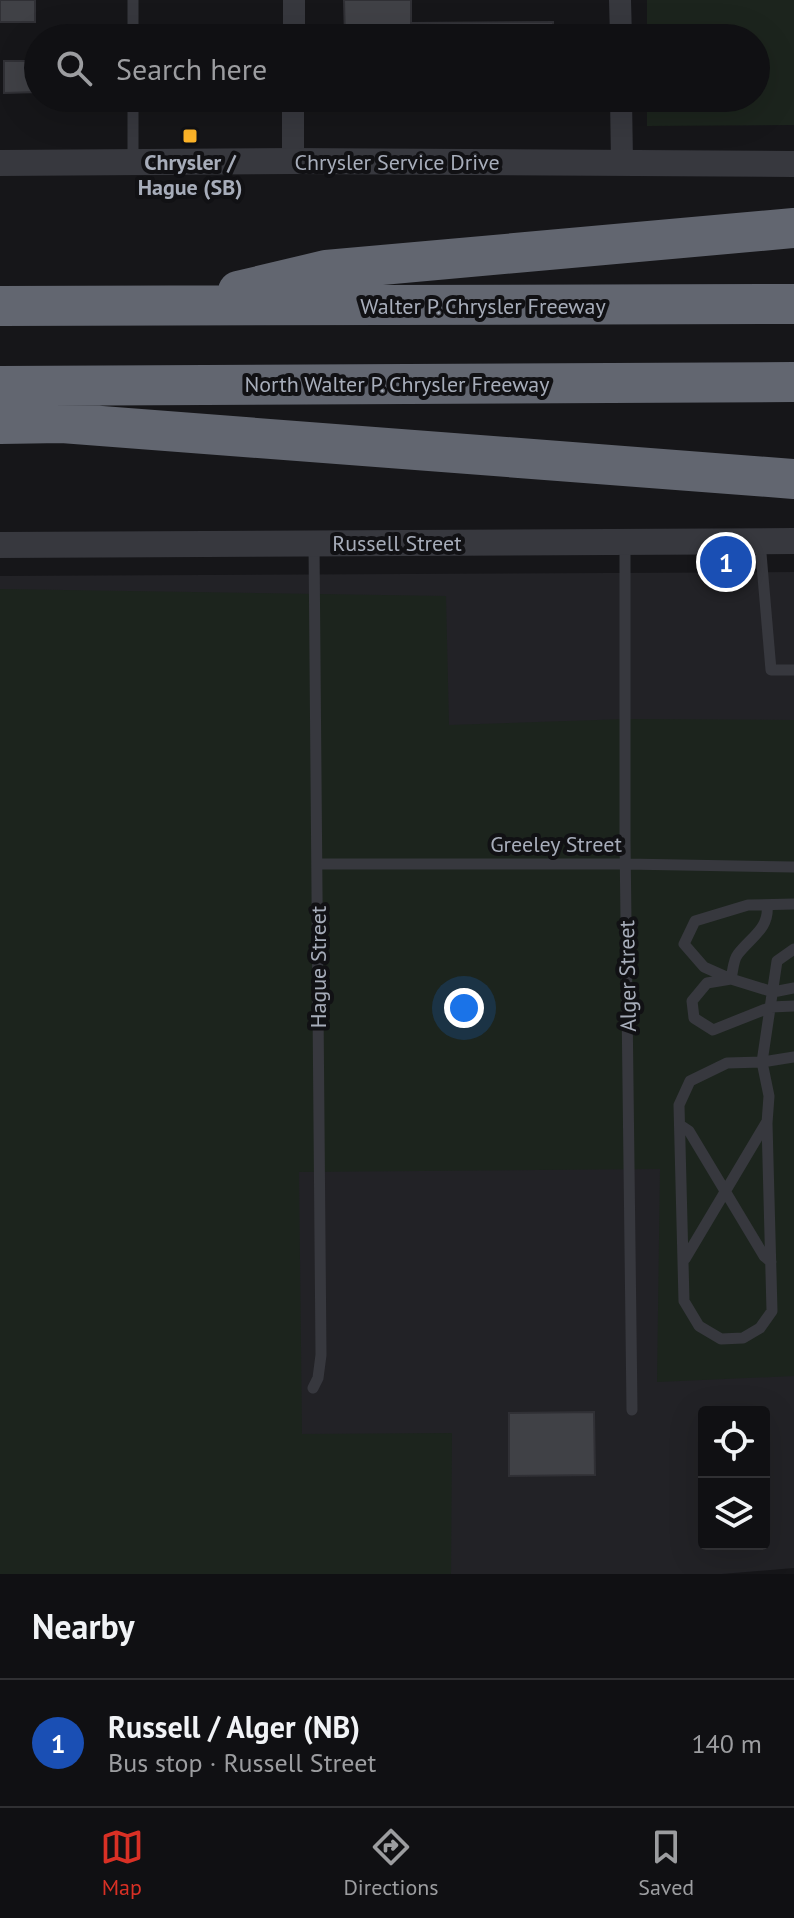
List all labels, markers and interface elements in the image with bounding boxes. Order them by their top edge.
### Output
search box [24,24,770,112]
icon: search [52,46,96,90]
text: Search here [116,49,267,88]
marker: Chrysler / Hague (SB) [181,127,199,145]
place label: Chrysler / Hague (SB) [138,148,242,201]
street label: Chrysler Service Drive [294,148,500,176]
street label: Walter P. Chrysler Freeway [360,292,606,320]
street label: North Walter P. Chrysler Freeway [245,370,550,398]
street label: Russell Street [332,529,462,557]
pin: 1 [700,532,752,592]
street label: Greeley Street [490,830,622,858]
street label: Hague Street [304,905,332,1028]
street label: Alger Street [612,919,642,1032]
your location [444,988,484,1028]
map controls [698,1406,770,1550]
button: locate [698,1406,770,1478]
button: layers [698,1478,770,1550]
text: Nearby [32,1604,134,1648]
text: Russell / Alger (NB) [108,1707,360,1746]
text: 1 [51,1727,65,1760]
text: 140 m [691,1727,762,1760]
text: Bus stop · Russell Street [108,1746,376,1779]
tab: Map [100,1825,144,1901]
tab: Directions [343,1825,439,1901]
tab: Saved [638,1825,694,1901]

